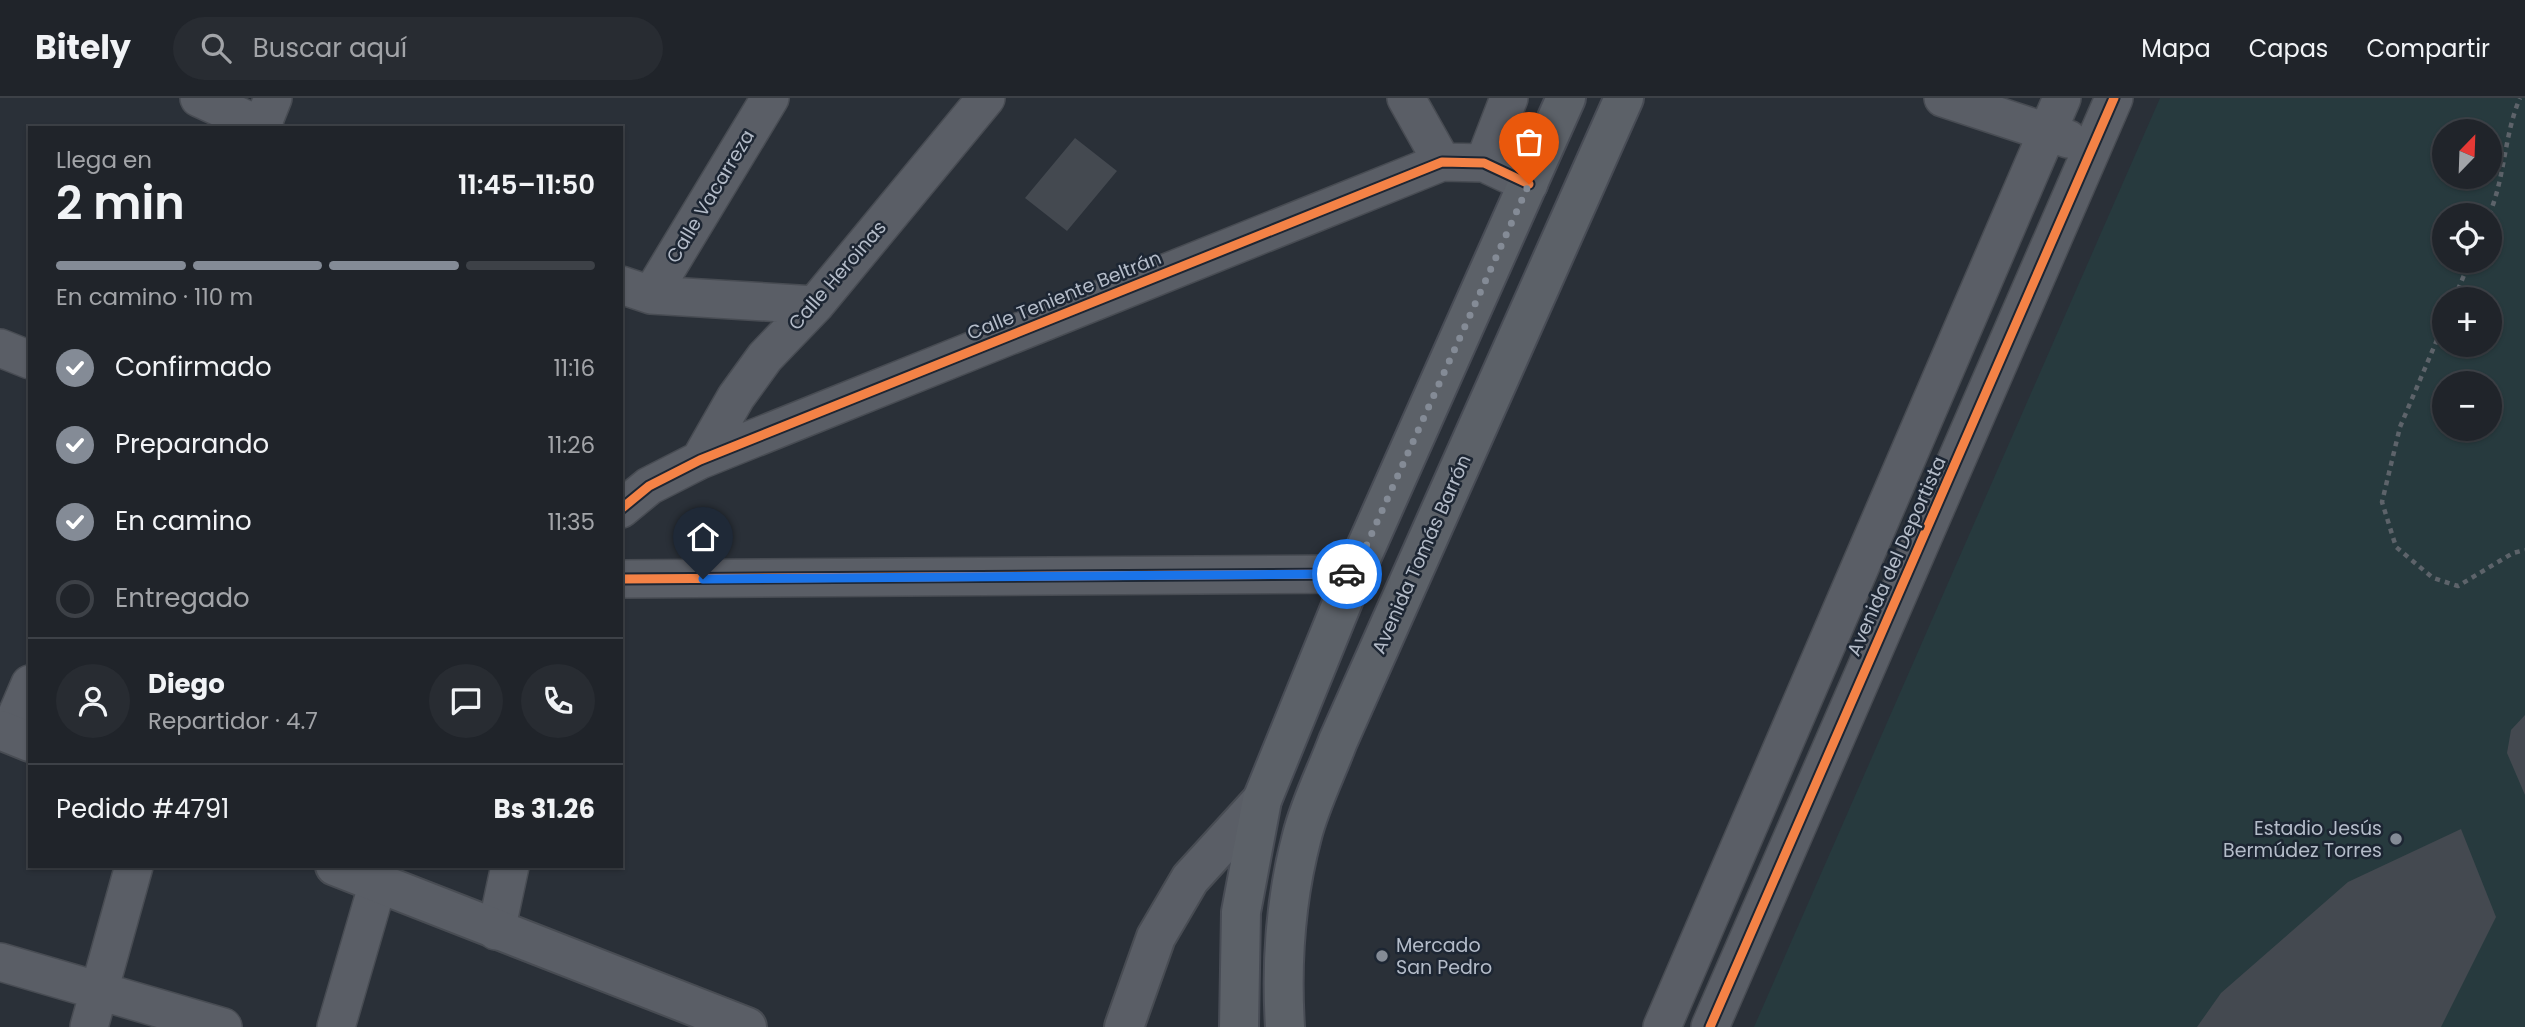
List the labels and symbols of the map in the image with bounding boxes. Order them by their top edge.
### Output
pin [1499,112,1559,184]
north arrow [2432,119,2502,189]
street label: Calle Vacarreza [660,124,761,268]
street label: Calle Heroinas [782,215,893,336]
street label: Calle Teniente Beltrán [963,244,1165,347]
street label: Avenida Tomás Barrón [1365,450,1478,658]
street label: Avenida del Deportista [1840,452,1953,660]
pin [673,507,733,579]
courier [1312,539,1382,609]
place label: Estadio Jesús Bermúdez Torres [2223,815,2382,864]
marker: Estadio Jesús Bermúdez Torres [2388,831,2404,847]
place label: Mercado San Pedro [1396,932,1492,981]
marker: Mercado San Pedro [1374,948,1390,964]

